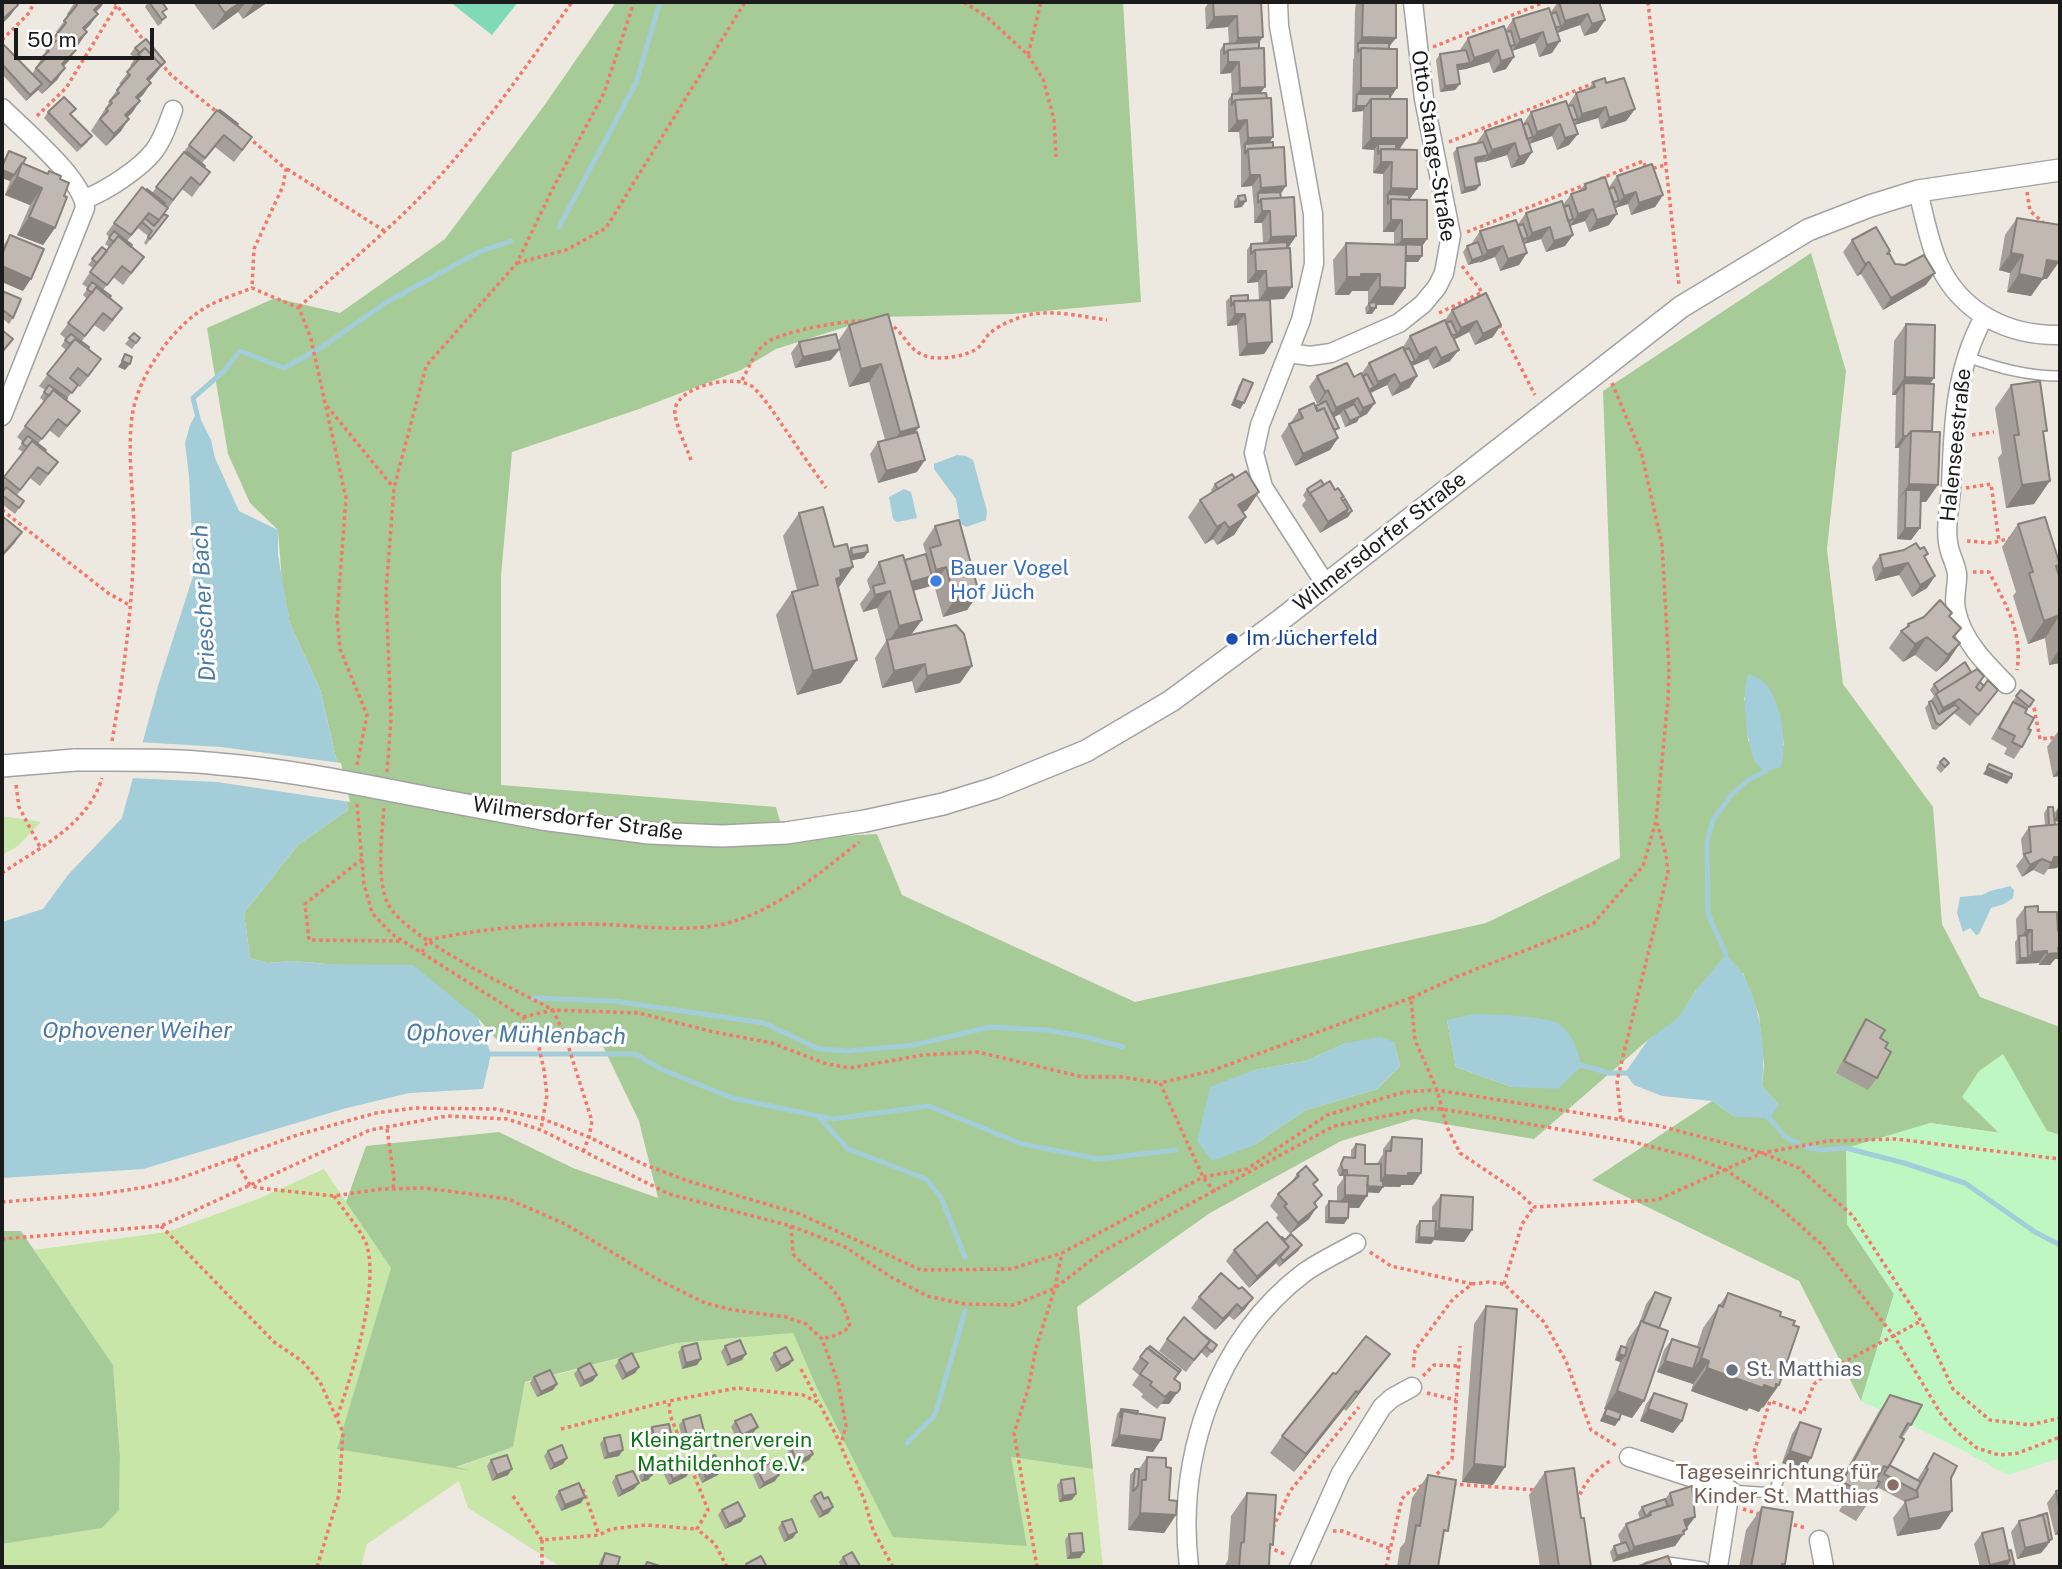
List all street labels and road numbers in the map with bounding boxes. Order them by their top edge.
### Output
street label: Otto-Stange-Straße [1405,49,1461,243]
street label: Halenseestraße [1935,367,1977,523]
street label: Wilmersdorfer Straße [1289,467,1471,617]
street label: Wilmersdorfer Straße [471,792,685,846]

